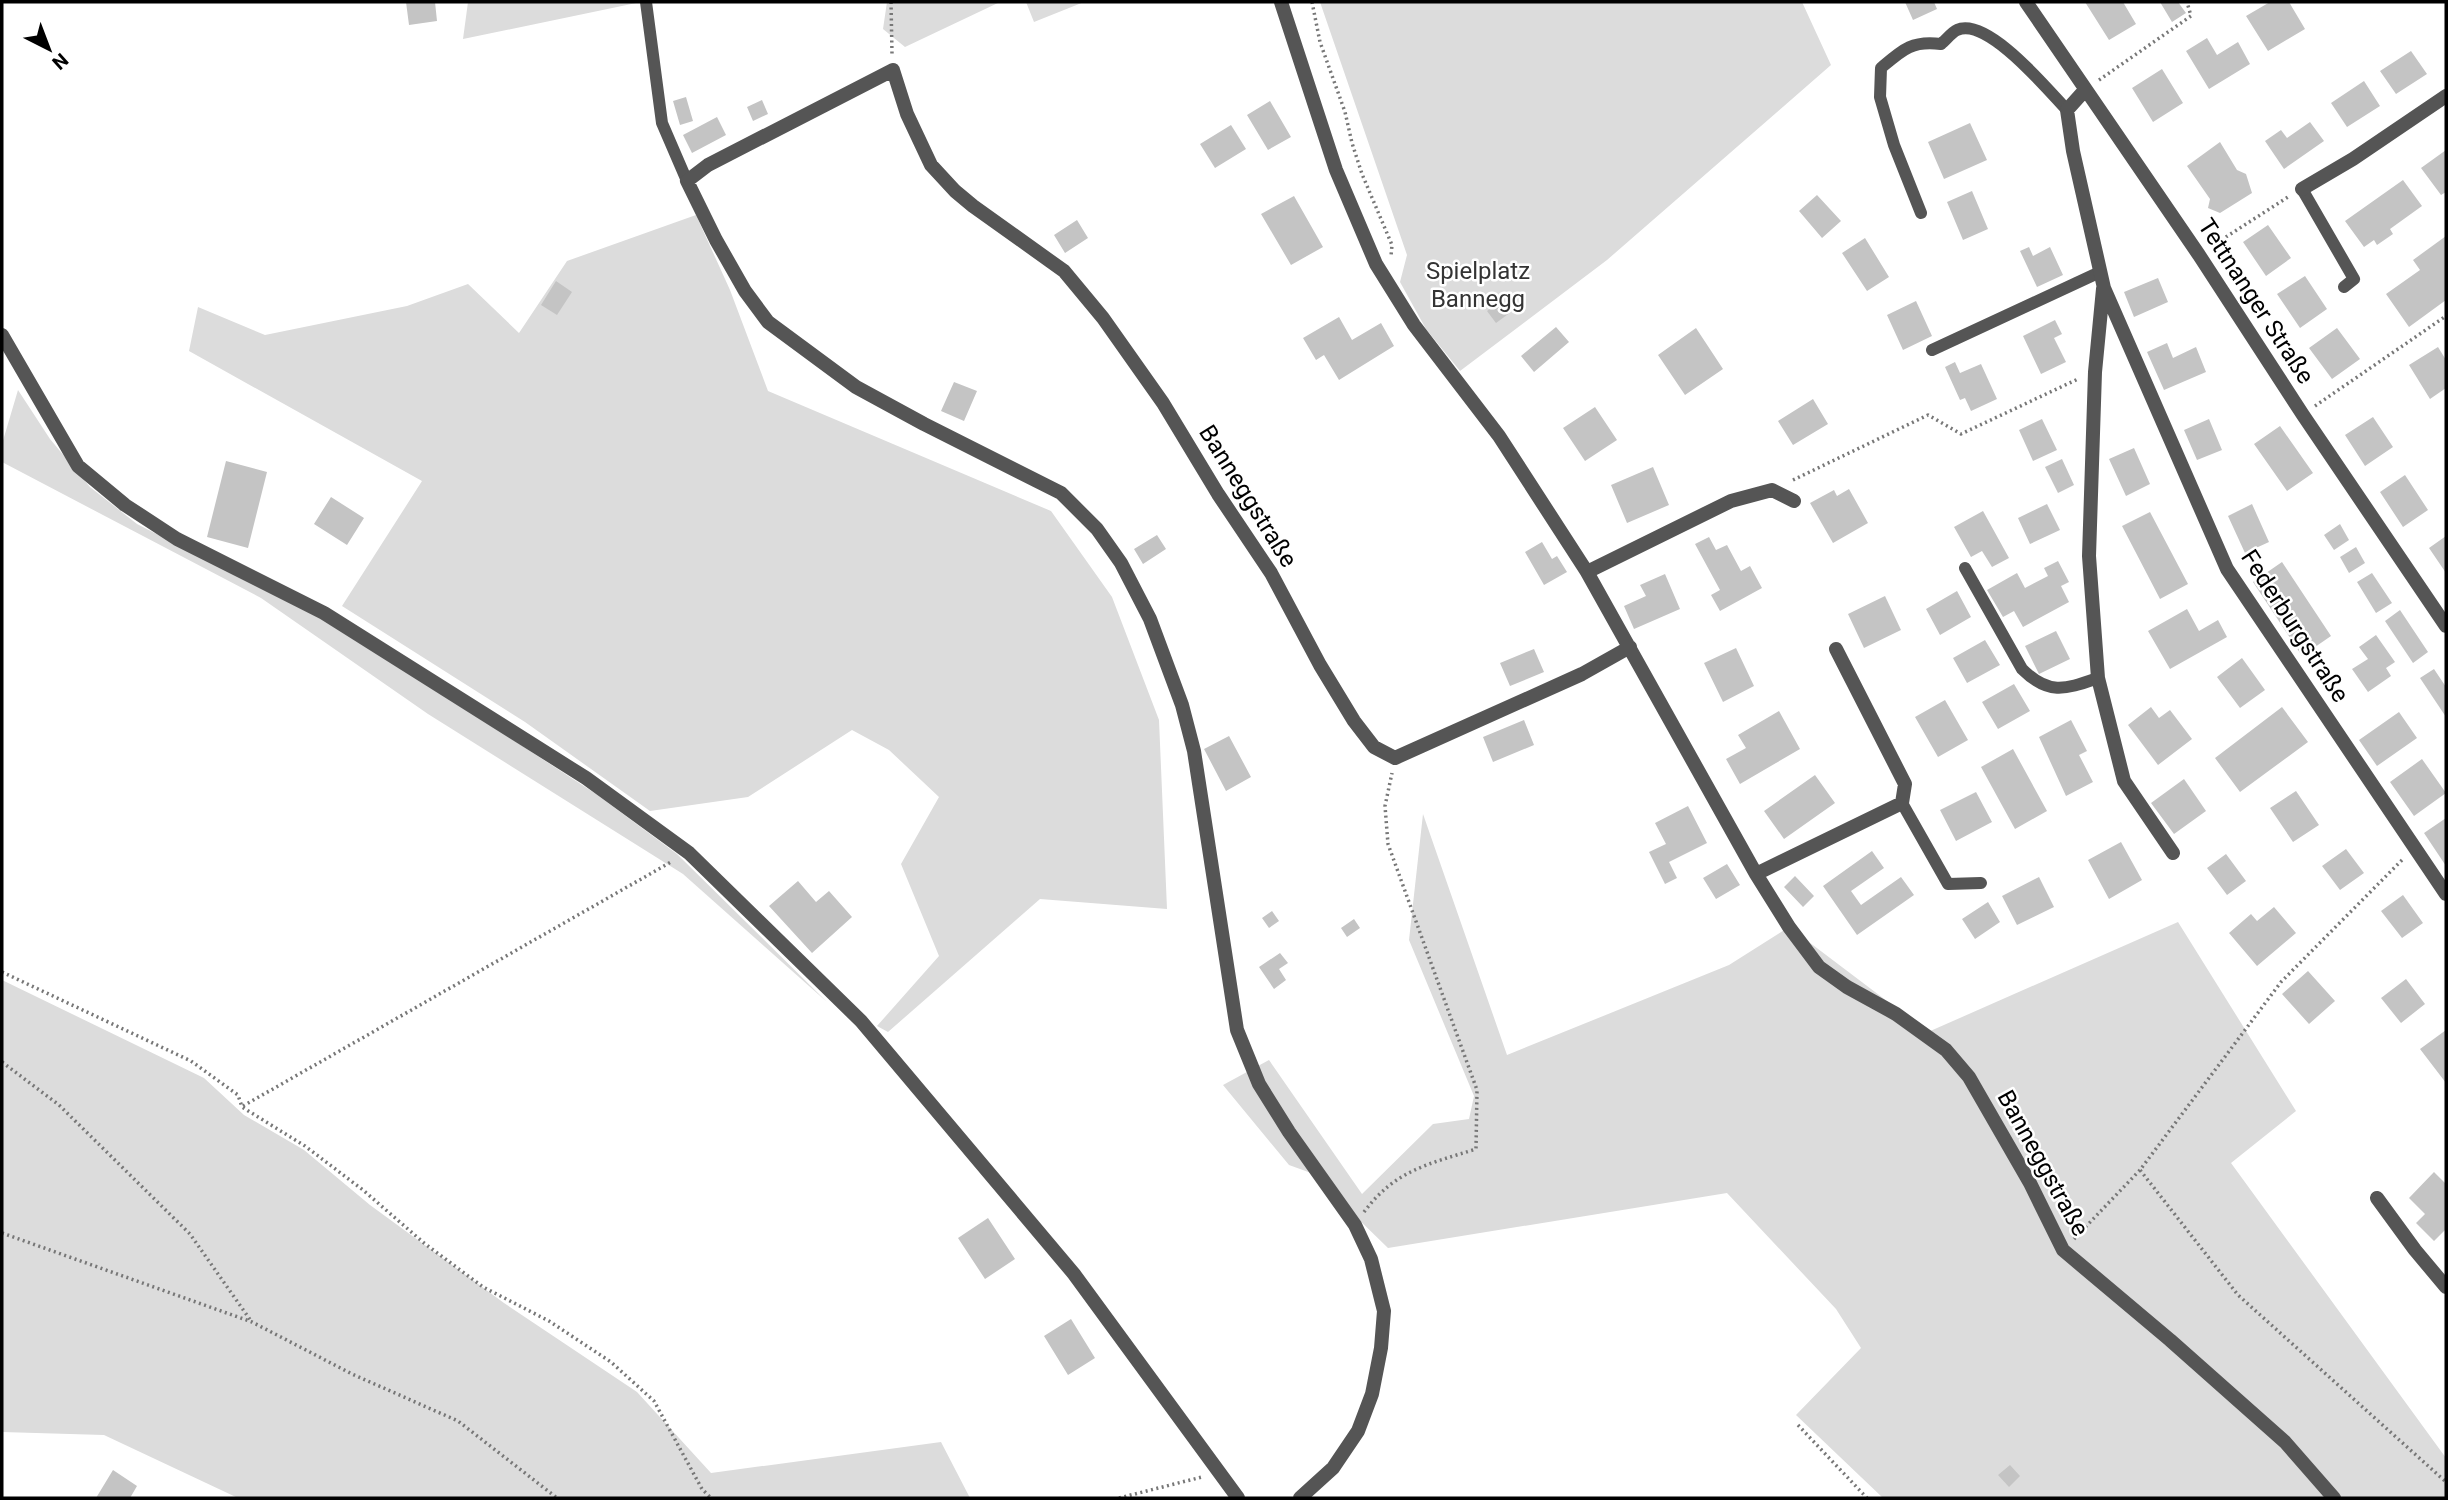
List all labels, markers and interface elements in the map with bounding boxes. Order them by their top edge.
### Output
north arrow [14,14,84,84]
text: N [47,48,73,74]
street label: Tettnanger Straße [2192,213,2320,389]
park label: Spielplatz Bannegg [1426,257,1530,313]
street label: Banneggstraße [1193,420,1303,572]
street label: Federburgstraße [2235,544,2355,708]
street label: Banneggstraße [1991,1085,2095,1241]

